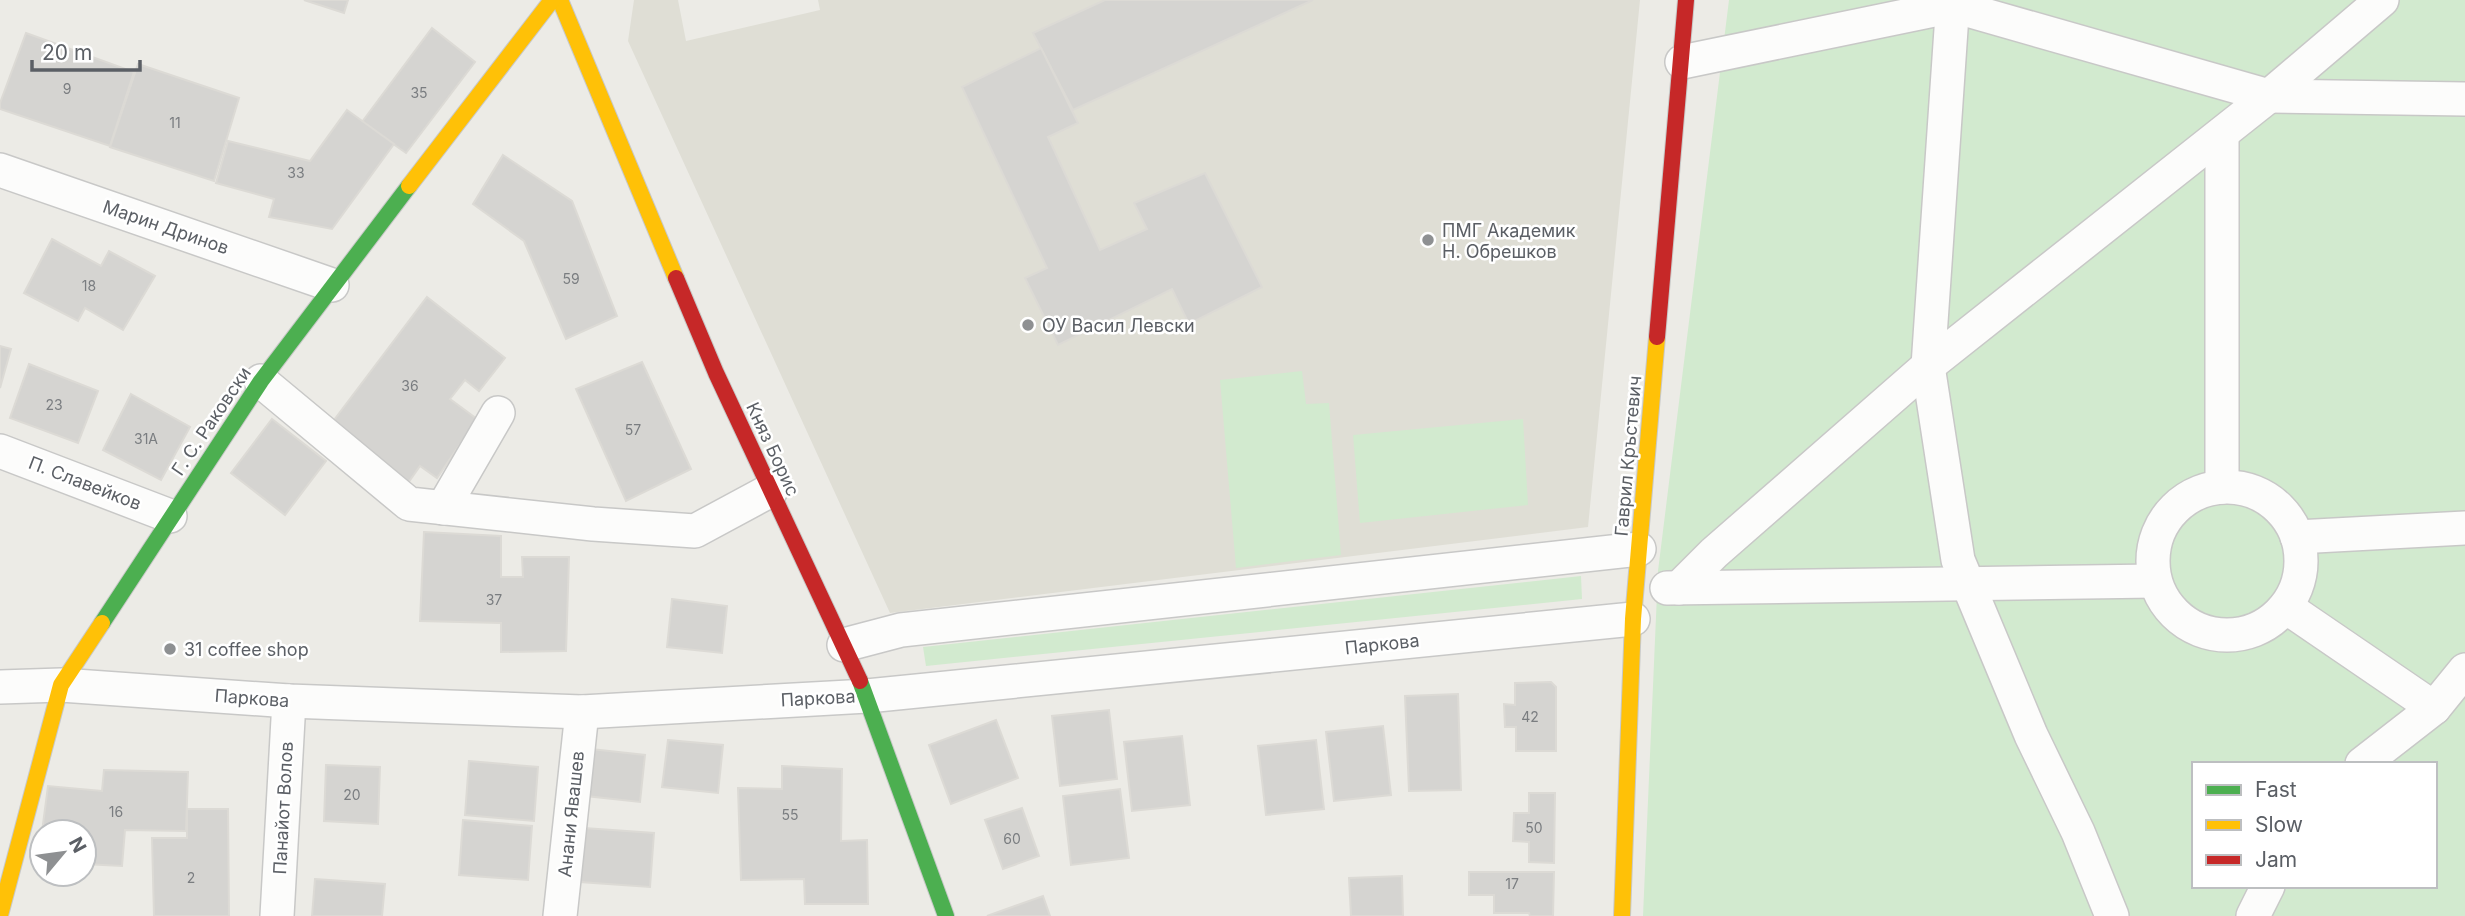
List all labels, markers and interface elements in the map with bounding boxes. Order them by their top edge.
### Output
scale bar [32,28,140,72]
text: 20 m [42,40,92,65]
house number: 9 [63,80,71,97]
house number: 35 [410,84,428,101]
house number: 11 [169,114,181,131]
house number: 33 [287,164,305,181]
street label: Марин Дринов [100,196,232,258]
place label: ПМГ Академик Н. Обрешков [1442,220,1576,262]
marker: ПМГ Академик Н. Обрешков [1420,232,1436,248]
house number: 59 [562,270,580,287]
house number: 18 [82,277,96,294]
place label: ОУ Васил Левски [1042,315,1195,336]
marker: ОУ Васил Левски [1020,317,1036,333]
street label: Г. С. Раковски [167,363,255,479]
street label: Гаврил Кръстевич [1611,375,1645,537]
house number: 36 [401,377,419,394]
house number: 23 [45,396,63,413]
street label: Княз Борис [742,399,804,499]
house number: 57 [625,421,641,438]
house number: 31А [134,430,158,447]
street label: П. Славейков [26,452,144,514]
house number: 37 [486,591,502,608]
street label: Паркова [1344,630,1420,658]
place label: 31 coffee shop [184,639,309,660]
marker: 31 coffee shop [162,641,178,657]
street label: Паркова [214,685,290,711]
street label: Паркова [780,686,856,710]
house number: 42 [1521,708,1539,725]
street label: Панайот Волов [269,741,297,875]
street label: Анани Явашев [554,750,588,878]
legend [2192,762,2437,888]
text: Fast [2255,777,2297,802]
house number: 20 [343,786,361,803]
house number: 16 [109,803,123,820]
house number: 55 [781,806,799,823]
text: Slow [2255,812,2303,837]
north arrow [28,818,98,888]
house number: 50 [1525,819,1543,836]
house number: 60 [1003,830,1021,847]
text: N [64,833,91,857]
text: Jam [2255,847,2297,872]
house number: 2 [187,869,195,886]
house number: 17 [1505,875,1519,892]

